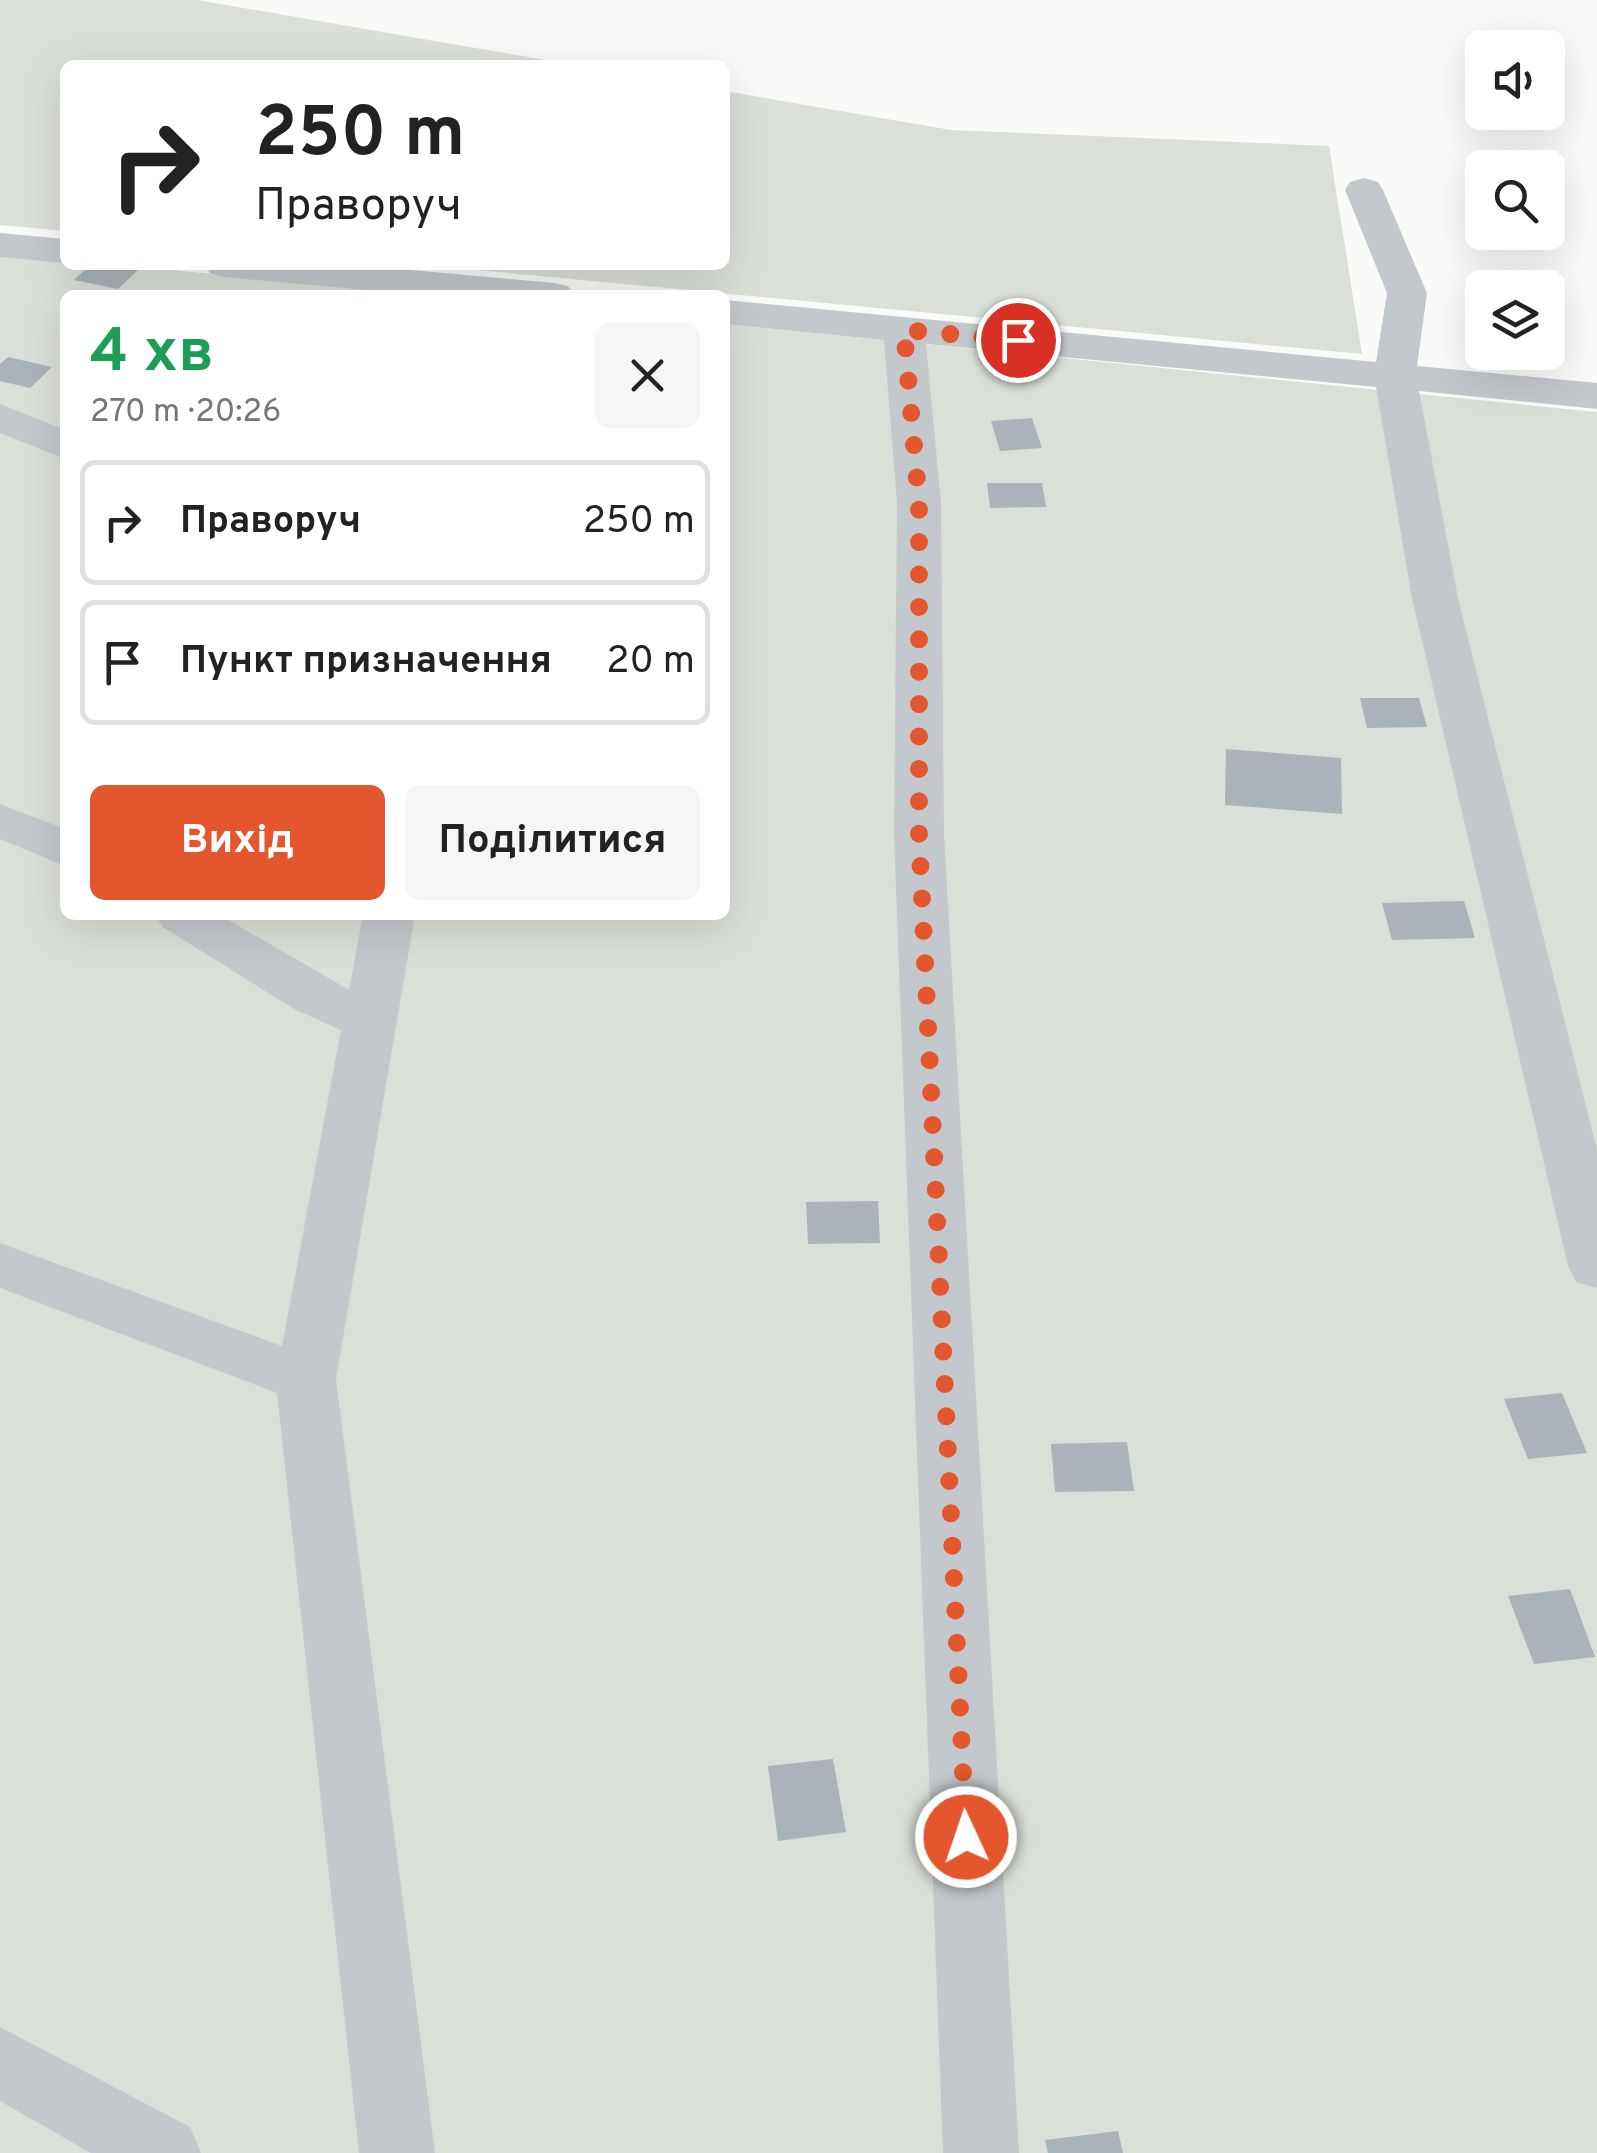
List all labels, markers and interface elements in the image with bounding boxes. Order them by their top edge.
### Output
map controls [1465,30,1565,370]
button: sound [1465,30,1565,130]
text: 250 m [255,92,465,181]
icon: right [90,100,220,230]
button: search [1465,150,1565,250]
text: Праворуч [255,179,462,236]
button: layers [1465,270,1565,370]
pin [976,298,1061,383]
icon: arrive [991,313,1046,368]
text: 4 хв [90,317,214,393]
button: close [595,323,700,428]
text: 270 m · 20:26 [90,393,281,433]
icon: right [95,495,150,550]
text: Праворуч [180,498,361,547]
text: 250 m [583,498,695,547]
icon: arrive [95,635,150,690]
text: Пункт призначення [180,638,552,687]
text: 20 m [606,638,695,687]
button: Вихід [90,785,385,900]
button: Поділитися [405,785,700,900]
position arrow [914,1785,1018,1889]

